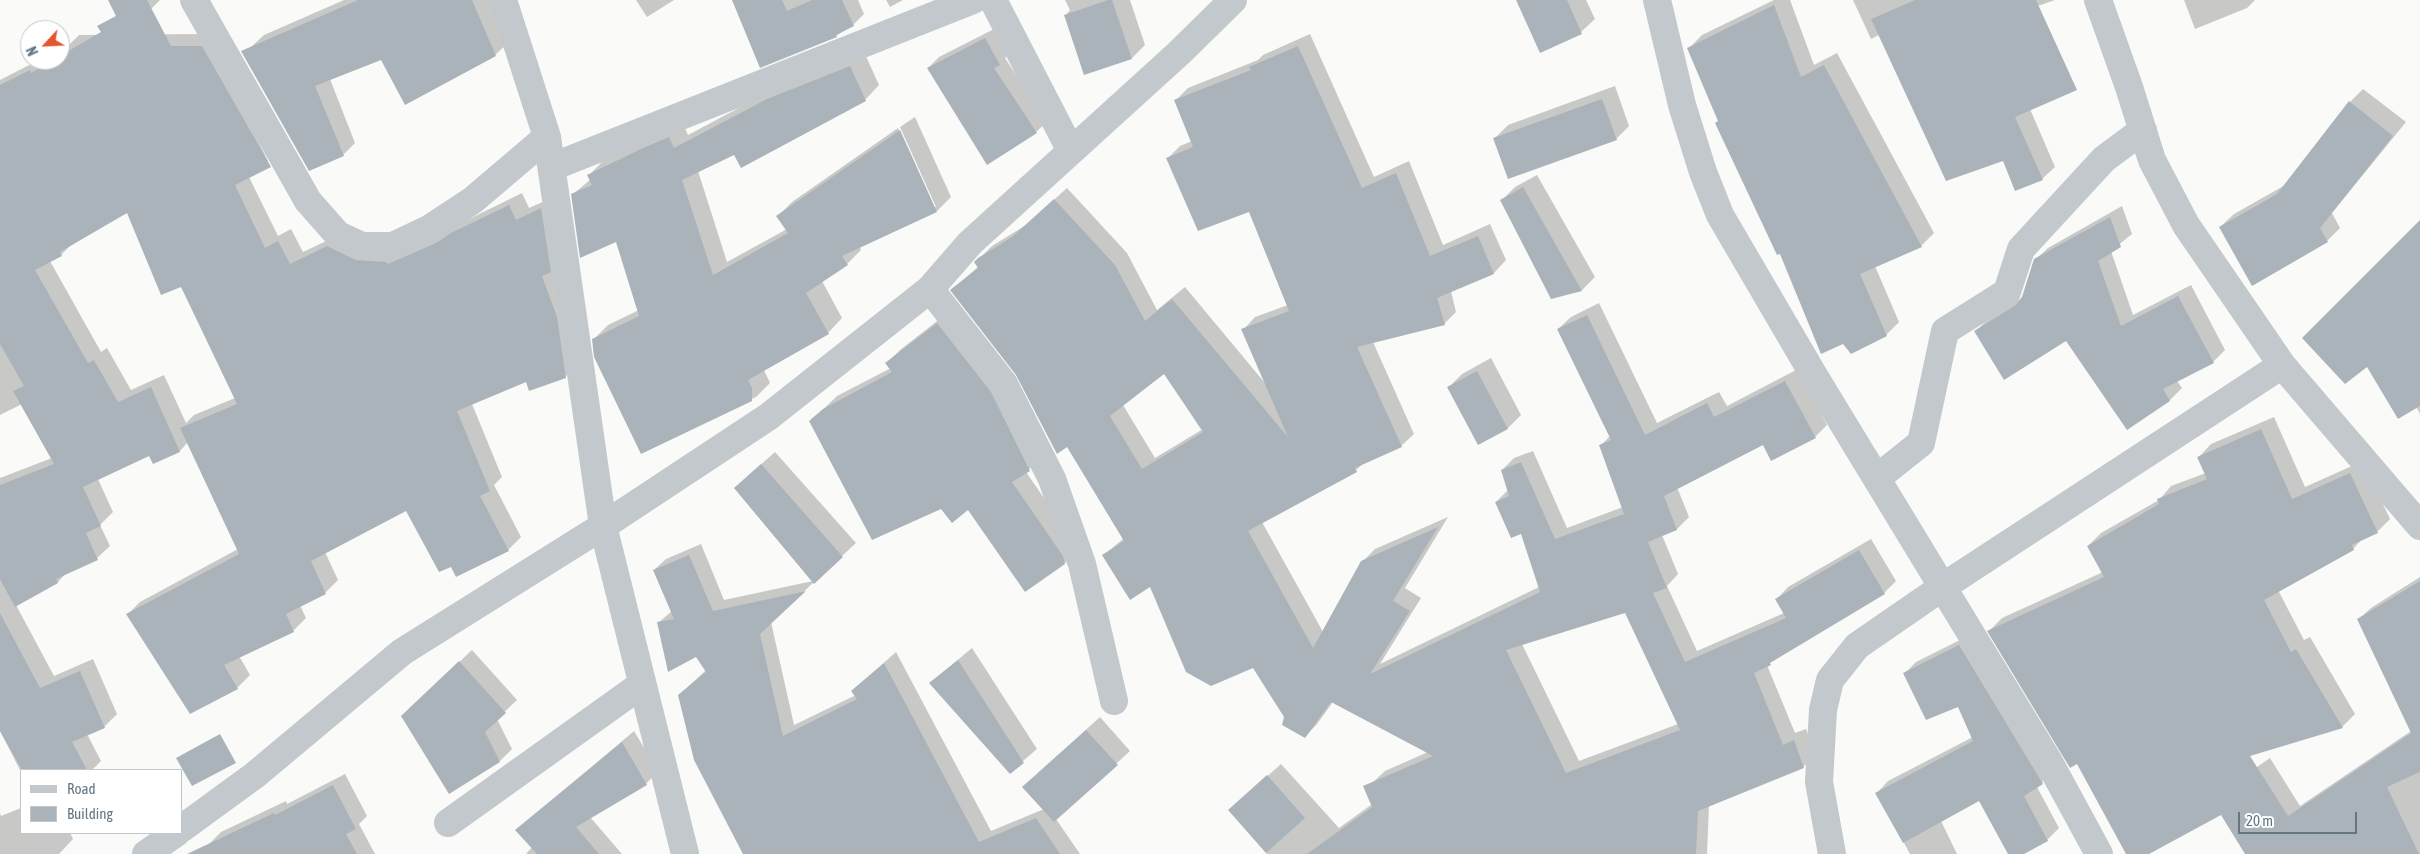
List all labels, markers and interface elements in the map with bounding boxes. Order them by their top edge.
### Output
north arrow [20,20,70,70]
text: N [23,44,41,58]
legend [20,769,182,834]
text: Road [67,780,96,797]
scale bar [2240,802,2359,834]
text: Building [67,805,113,822]
text: 20 m [2246,812,2273,829]

